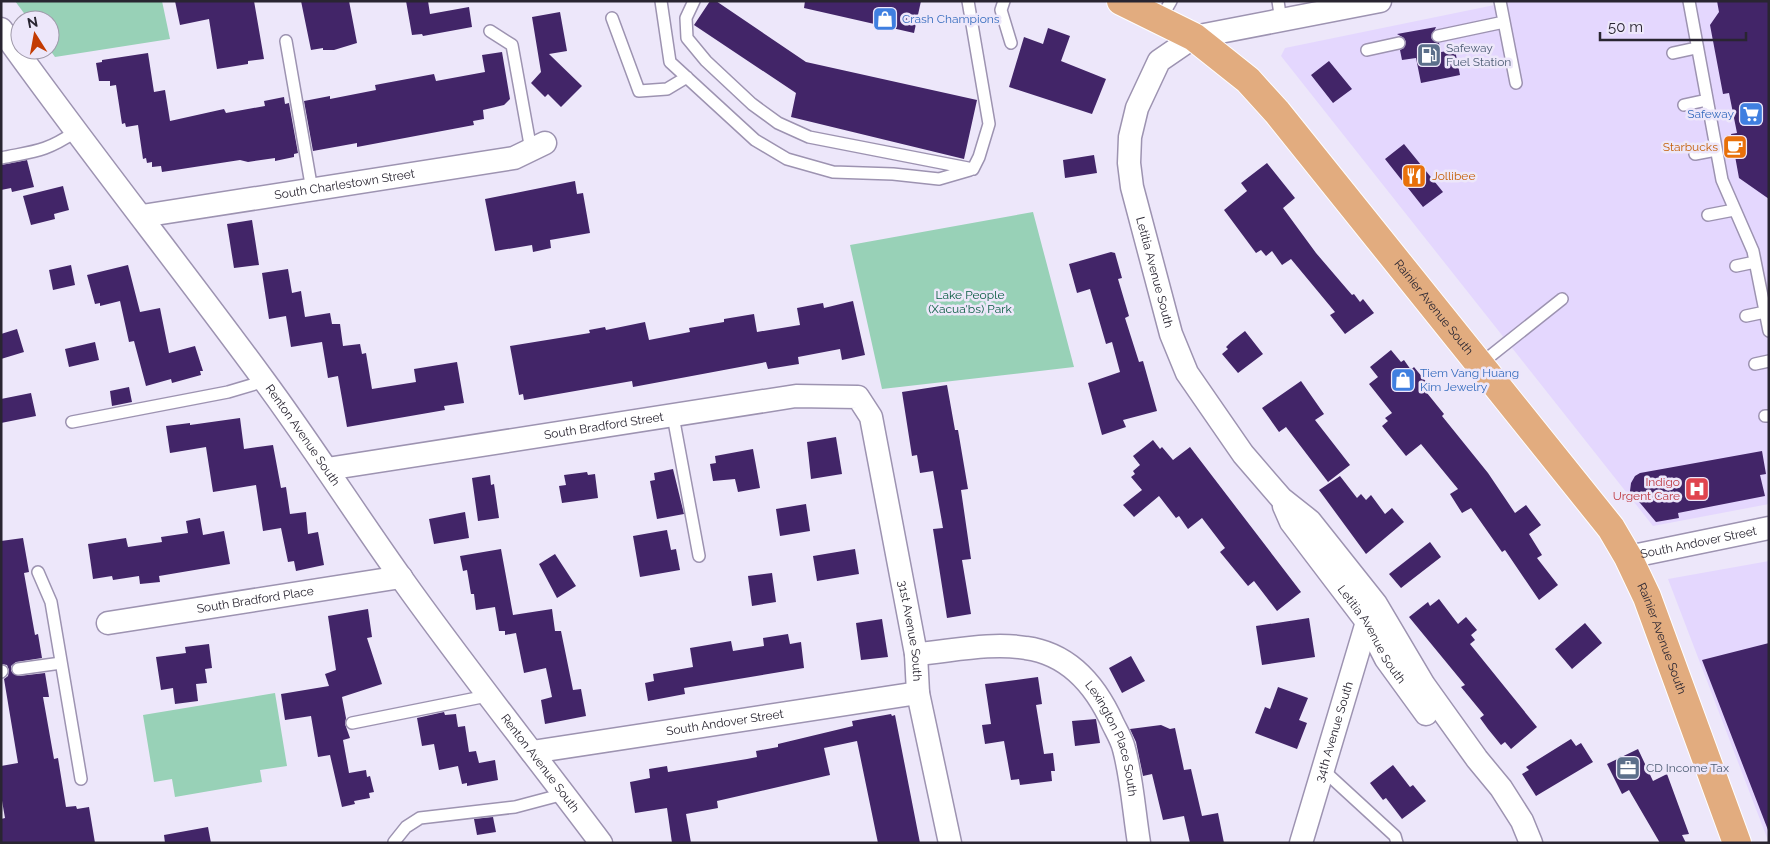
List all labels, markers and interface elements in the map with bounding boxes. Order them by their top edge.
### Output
shop icon: Crash Champions [872,6,898,32]
north arrow [10,10,60,60]
scale bar [1600,10,1746,42]
place label: Crash Champions [902,12,1000,26]
text: N [26,13,39,31]
text: 50 m [1608,18,1643,36]
place label: Safeway Fuel Station [1446,41,1511,69]
fuel station icon: Safeway Fuel Station [1416,42,1442,68]
supermarket icon: Safeway [1738,101,1764,127]
place label: Safeway [1687,107,1734,121]
cafe icon: Starbucks [1722,134,1748,160]
place label: Starbucks [1663,140,1718,154]
restaurant icon: Jollibee [1401,163,1427,189]
street label: South Charlestown Street [273,167,416,202]
place label: Jollibee [1432,169,1475,183]
street label: Letitia Avenue South [1133,215,1176,329]
street label: Rainier Avenue South [1391,257,1476,358]
park label: Lake People (Xacua'bs) Park [928,288,1013,316]
place label: Tiem Vang Huang Kim Jewelry [1420,366,1519,394]
shop icon: Tiem Vang Huang Kim Jewelry [1390,367,1416,393]
street label: Renton Avenue South [262,382,343,489]
street label: South Bradford Street [543,410,664,442]
place label: Indigo Urgent Care [1613,475,1680,503]
hospital icon: Indigo Urgent Care [1684,476,1710,502]
street label: South Andover Street [1639,524,1758,561]
street label: 31st Avenue South [895,579,924,682]
street label: Rainier Avenue South [1634,580,1689,696]
street label: Letitia Avenue South [1335,583,1408,686]
street label: South Bradford Place [196,584,315,616]
street label: Lexington Place South [1082,678,1140,797]
street label: 34th Avenue South [1313,680,1356,784]
street label: South Andover Street [665,707,784,738]
street label: Renton Avenue South [498,711,582,815]
office icon: CD Income Tax [1615,755,1641,781]
place label: CD Income Tax [1646,761,1729,775]

